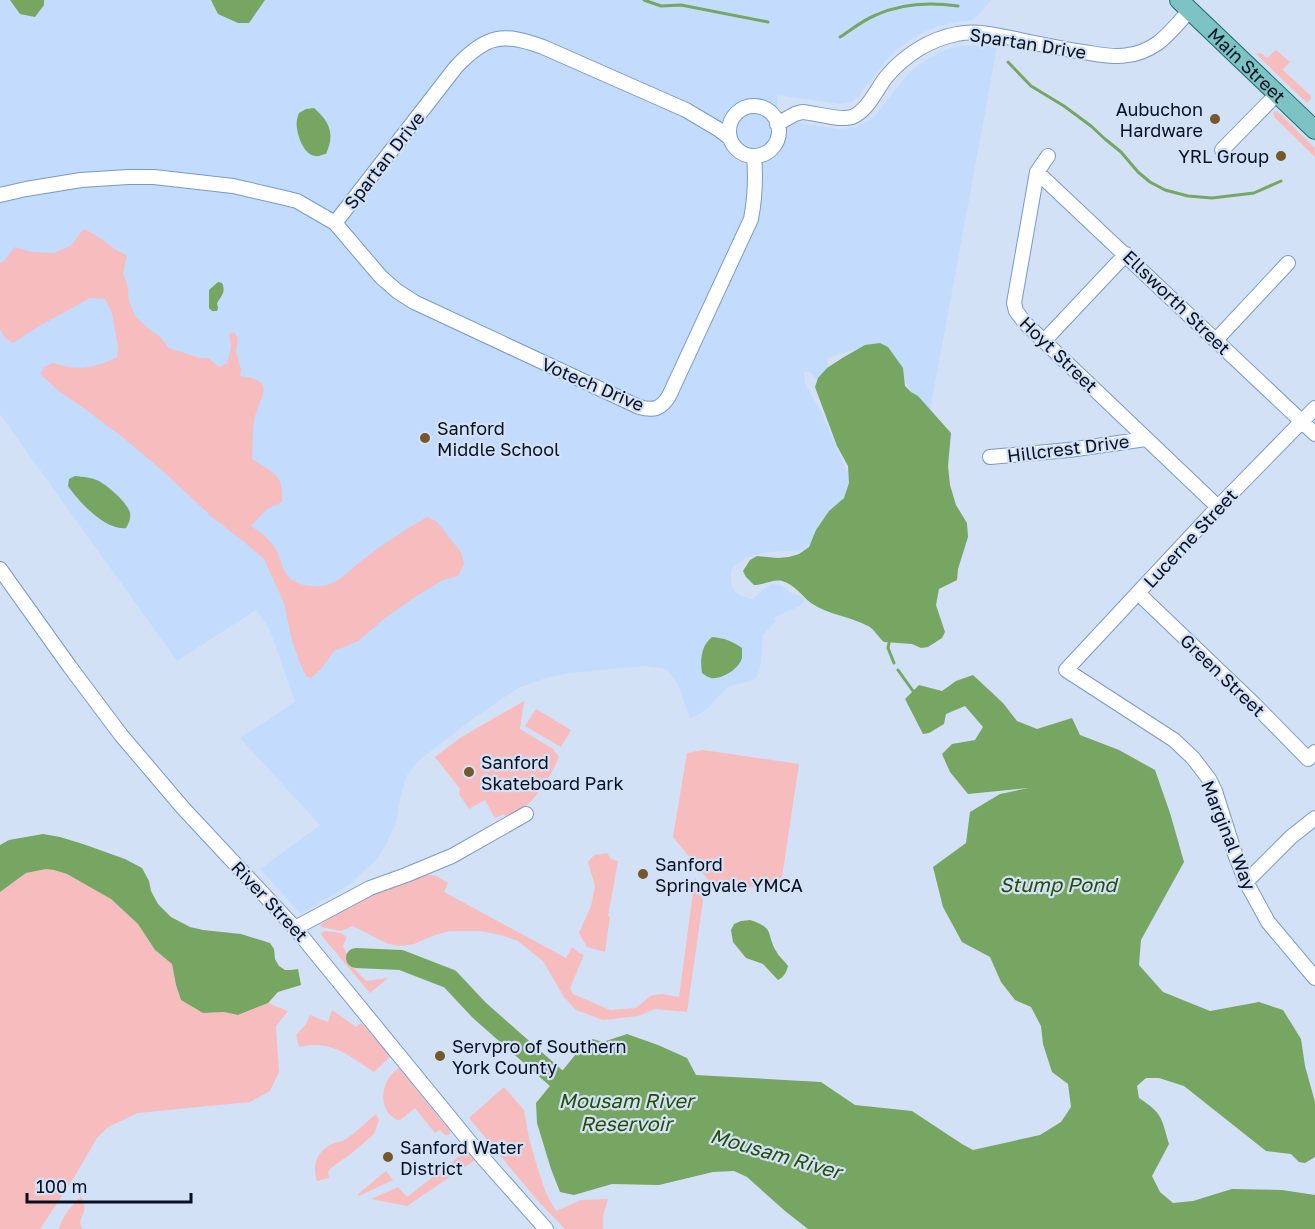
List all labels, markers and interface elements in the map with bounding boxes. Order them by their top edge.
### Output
street label: Spartan Drive [968,23,1088,63]
street label: Main Street [1203,23,1290,107]
place label: Aubuchon Hardware [1116,98,1203,141]
street label: Spartan Drive [339,107,429,213]
marker: Aubuchon Hardware [1208,112,1222,126]
place label: YRL Group [1178,145,1269,167]
marker: YRL Group [1274,149,1288,163]
street label: Ellsworth Street [1119,245,1235,359]
street label: Hoyt Street [1015,311,1103,397]
street label: Votech Drive [538,353,648,415]
place label: Sanford Middle School [437,417,560,460]
street label: Hillcrest Drive [1006,430,1130,466]
marker: Sanford Middle School [418,431,432,445]
street label: Lucerne Street [1139,484,1241,592]
street label: Green Street [1176,629,1270,721]
place label: Sanford Skateboard Park [481,751,624,794]
marker: Sanford Skateboard Park [462,765,476,779]
street label: Marginal Way [1197,777,1261,893]
place label: Sanford Springvale YMCA [655,853,803,896]
street label: River Street [227,856,313,946]
marker: Sanford Springvale YMCA [636,867,650,881]
water label: Stump Pond [1000,872,1119,896]
place label: Servpro of Southern York County [452,1035,627,1078]
marker: Servpro of Southern York County [433,1049,447,1063]
water label: Mousam River Reservoir [558,1088,697,1135]
water label: Mousam River [708,1123,847,1184]
place label: Sanford Water District [400,1136,524,1179]
marker: Sanford Water District [381,1150,395,1164]
scale bar [27,1166,190,1204]
text: 100 m [36,1175,87,1197]

